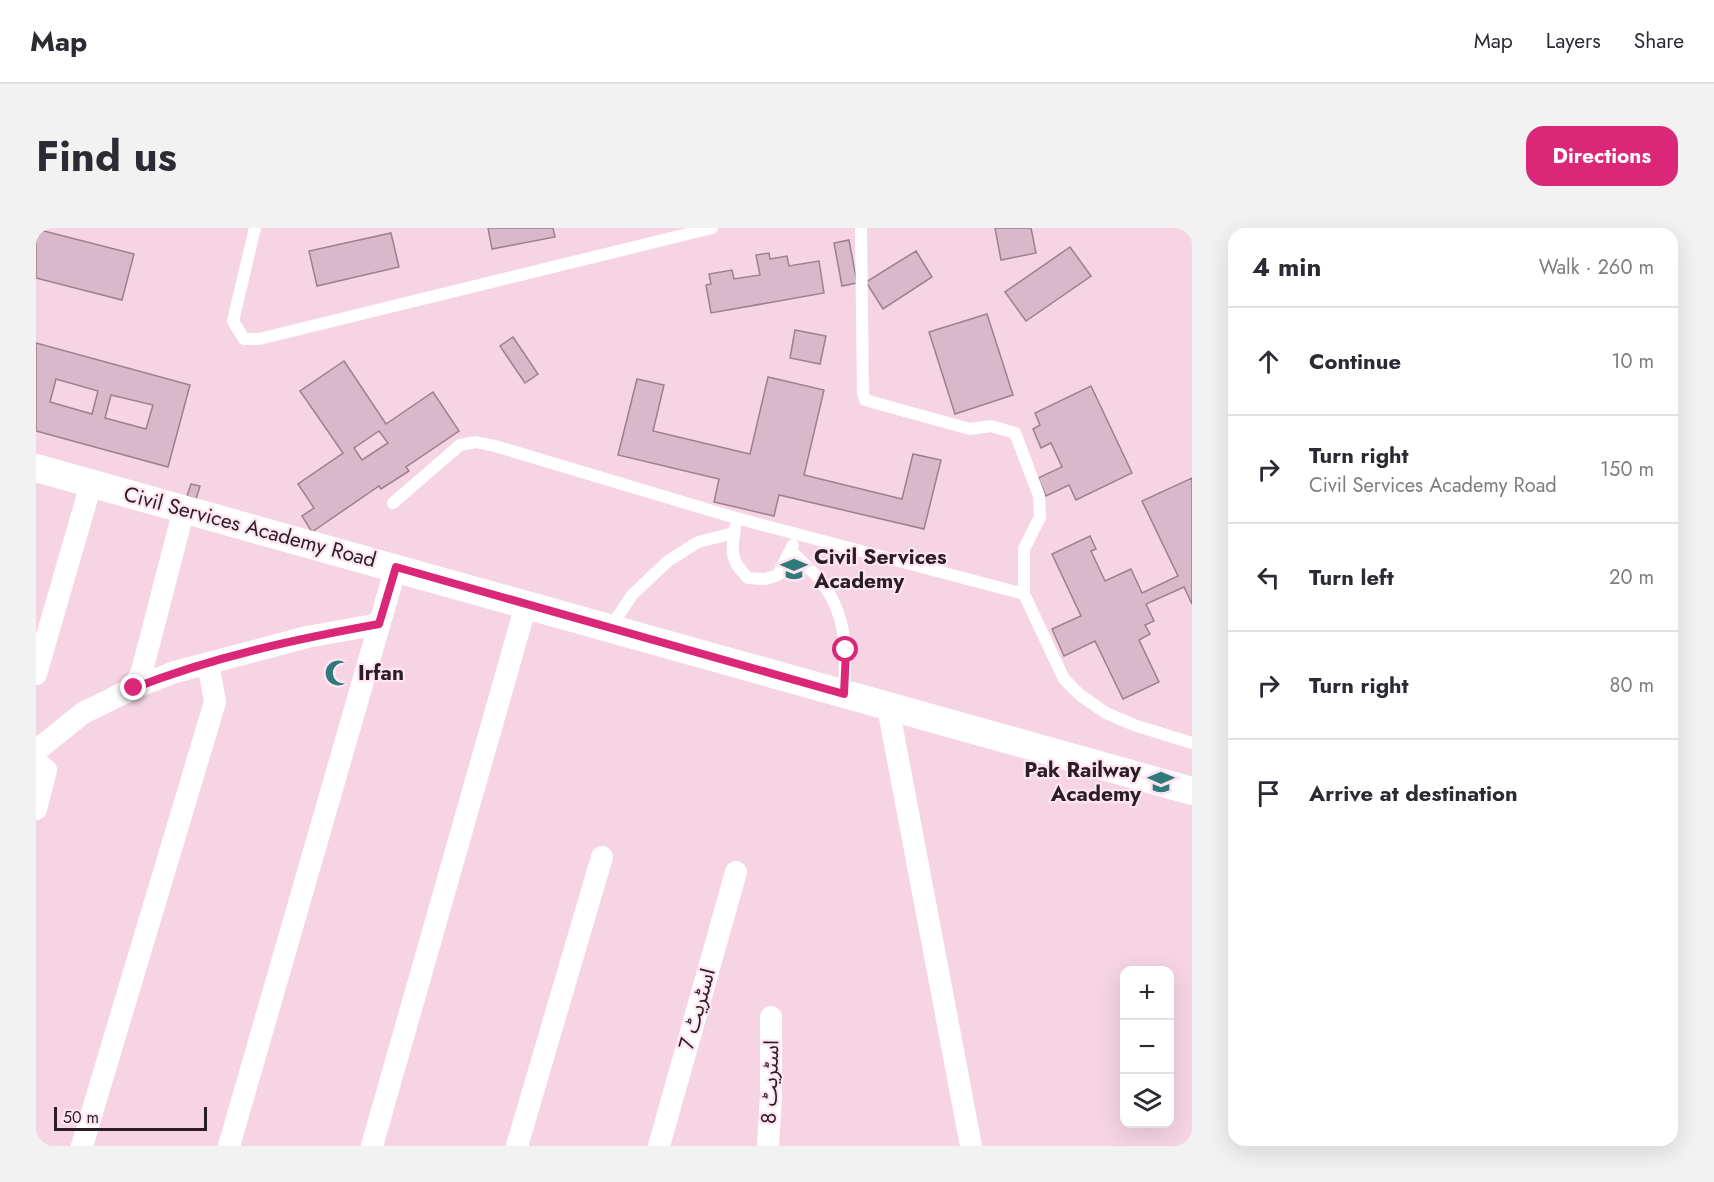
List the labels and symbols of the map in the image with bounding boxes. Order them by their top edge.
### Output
street label: Civil Services Academy Road [121,479,379,575]
place label: Civil Services Academy [813,542,947,596]
school or university icon: Civil Services Academy [779,554,809,584]
route start [832,636,858,662]
mosque icon: Irfan [323,658,353,688]
place label: Irfan [358,658,404,688]
route end [120,674,146,700]
place label: Pak Railway Academy [1024,755,1142,809]
school or university icon: Pak Railway Academy [1146,767,1176,797]
street label: اسٹریٹ 7 [671,965,723,1053]
street label: اسٹریٹ 8 [754,1040,786,1124]
scale bar [54,1104,207,1132]

